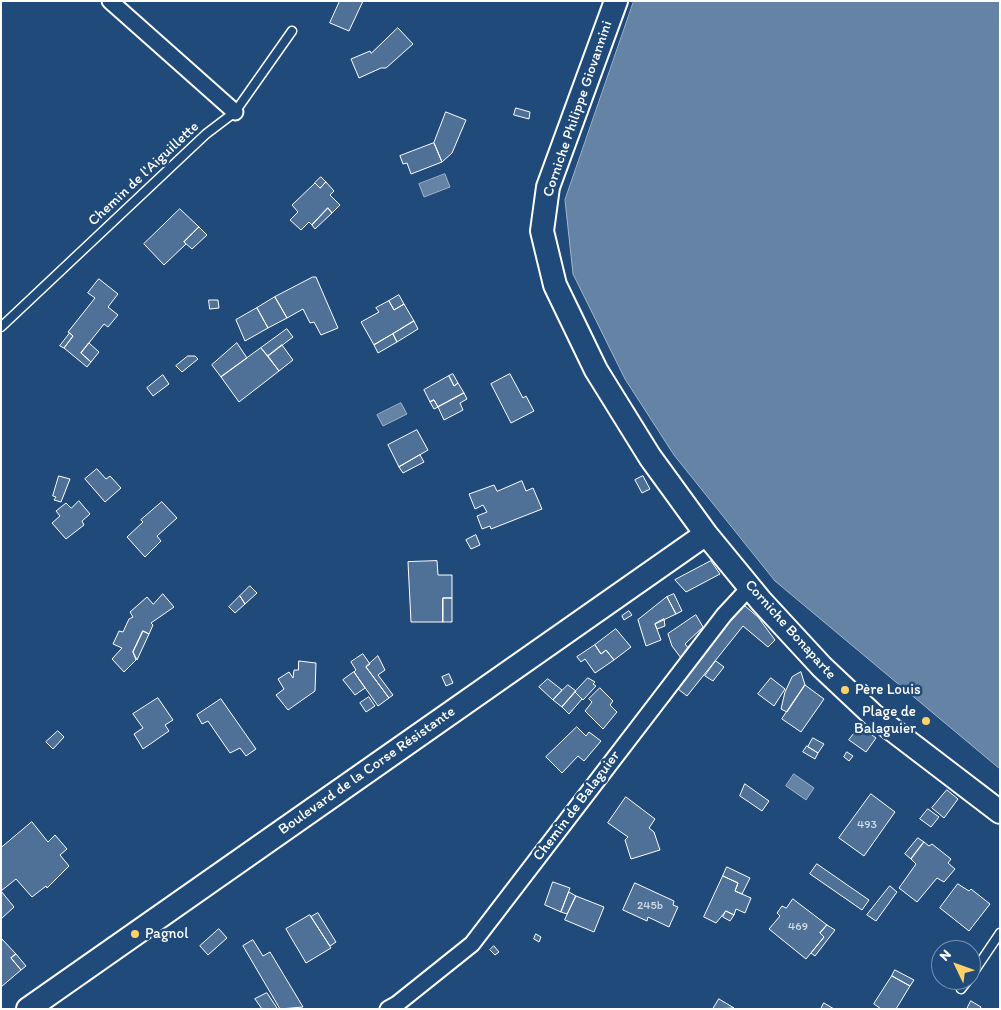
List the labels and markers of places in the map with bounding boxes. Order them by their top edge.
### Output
place label: Père Louis [855,681,921,699]
marker: Père Louis [839,684,851,696]
place label: Plage de Balaguier [854,703,916,738]
marker: Plage de Balaguier [920,715,932,727]
place label: Pagnol [145,925,188,943]
marker: Pagnol [129,928,141,940]

